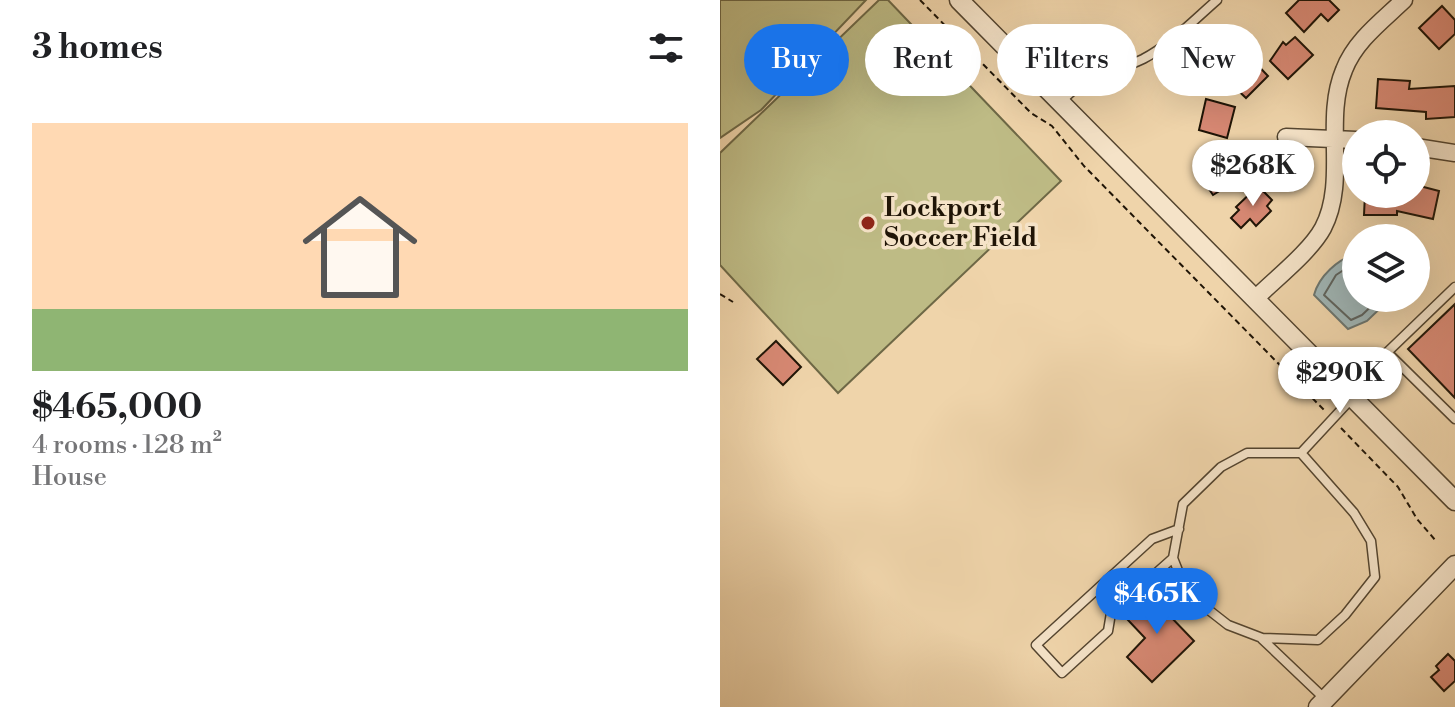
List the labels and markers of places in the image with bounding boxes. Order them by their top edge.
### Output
pin: $268K [1197,140,1309,208]
place label: Lockport Soccer Field [884,192,1037,254]
marker: Lockport Soccer Field [859,214,877,232]
pin: $290K [1284,347,1396,415]
pin: $465K [1101,568,1213,636]

